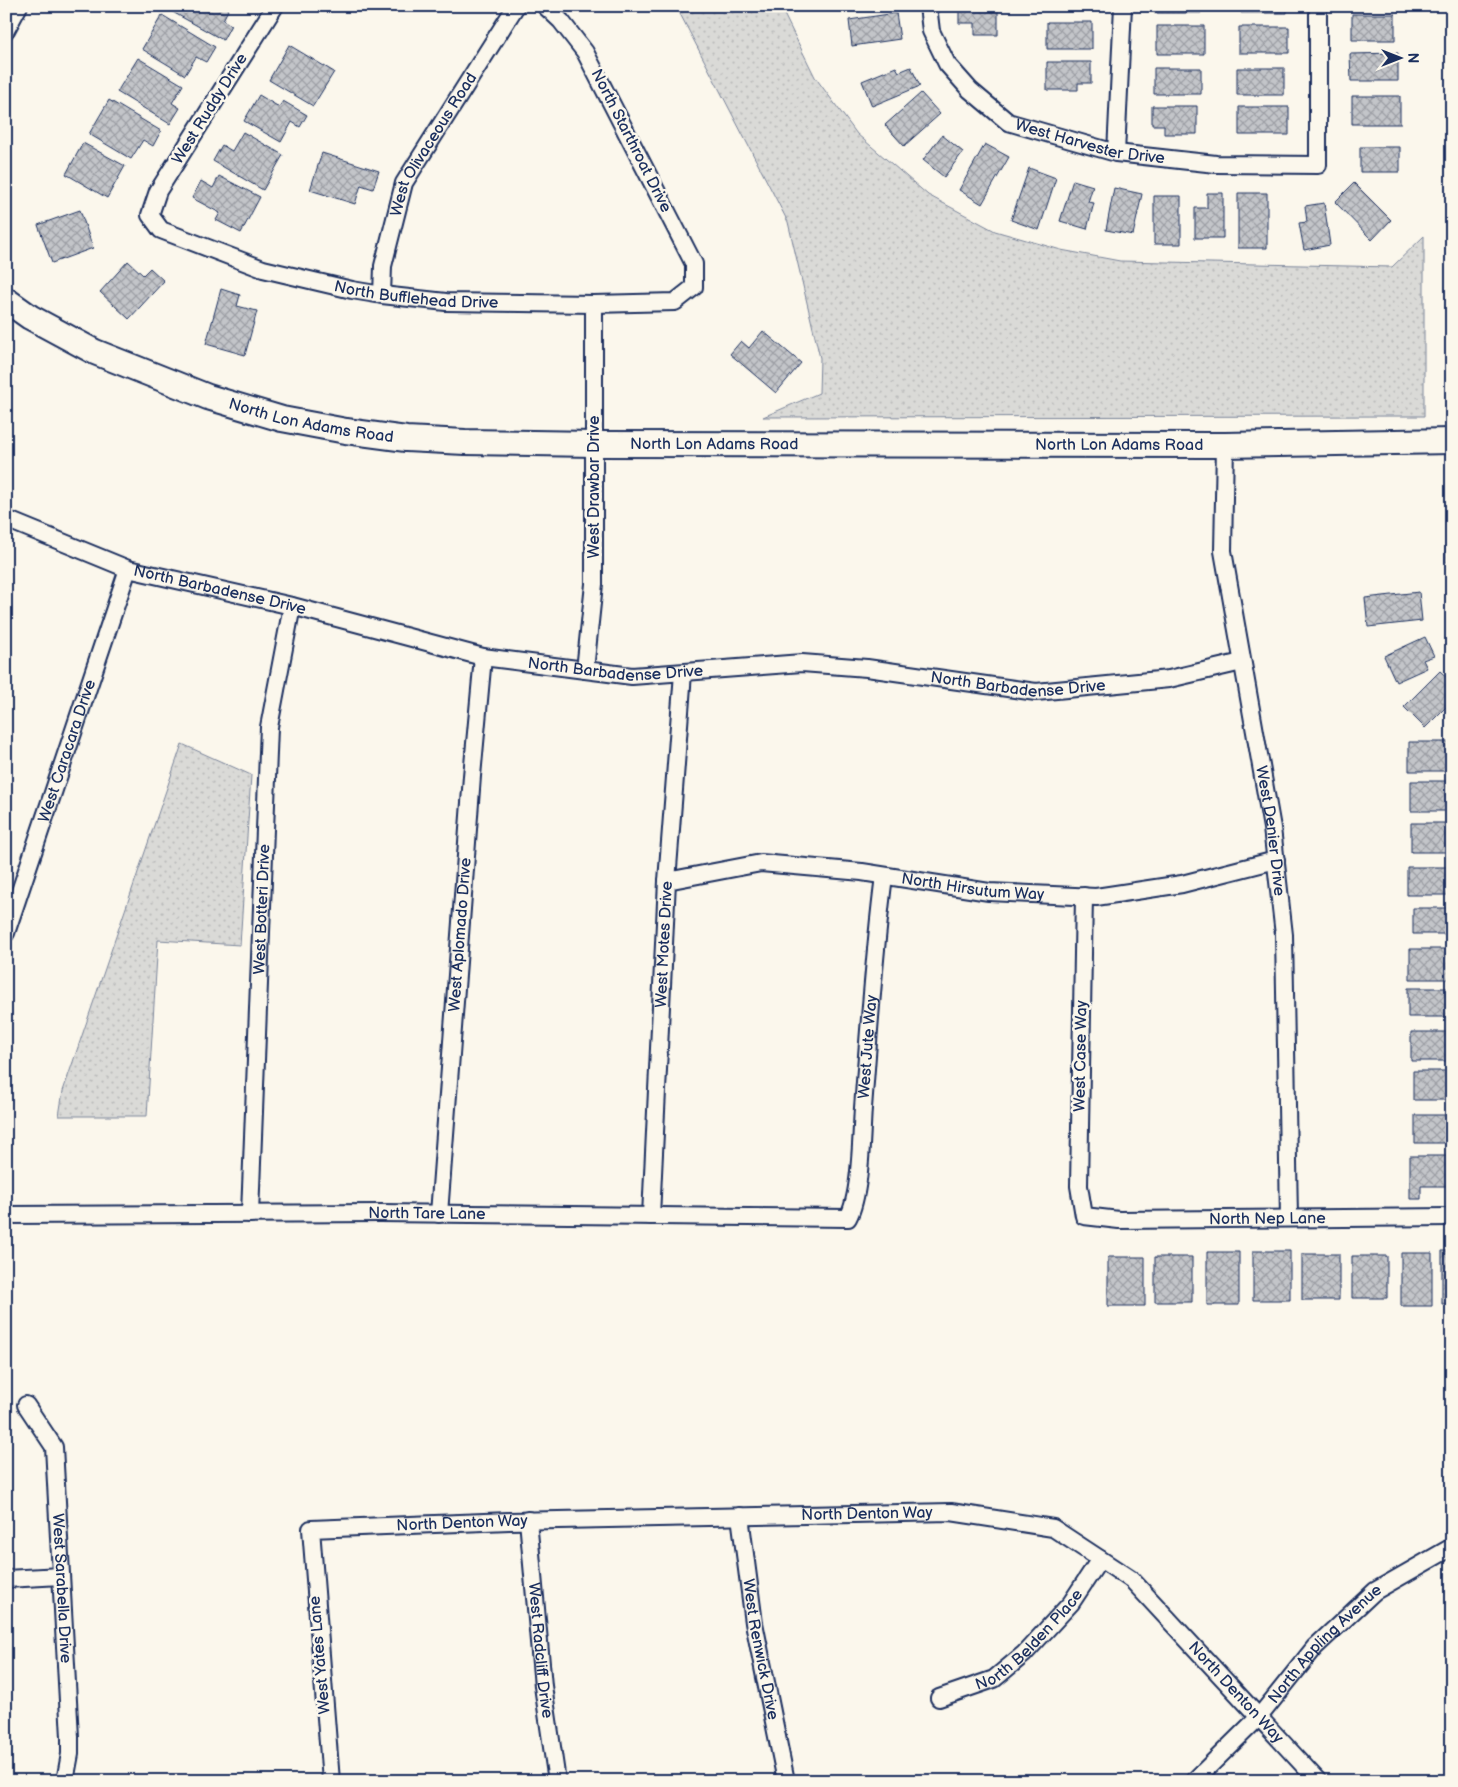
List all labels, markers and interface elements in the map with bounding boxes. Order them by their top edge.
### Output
north arrow [1376,32,1426,82]
street label: West Ruddy Drive [168,50,252,168]
text: N [1404,53,1421,63]
street label: North Starthroat Drive [587,66,676,216]
street label: West Olivaceous Road [386,69,481,218]
street label: West Harvester Drive [1013,115,1166,168]
street label: North Bufflehead Drive [332,277,499,312]
street label: North Lon Adams Road [226,394,395,447]
street label: West Drawbar Drive [585,415,604,559]
street label: North Lon Adams Road [630,435,798,454]
street label: North Lon Adams Road [1035,435,1203,454]
street label: North Barbadense Drive [132,561,309,619]
street label: North Barbadense Drive [527,653,704,686]
street label: North Barbadense Drive [929,668,1107,702]
street label: West Caracara Drive [34,677,100,825]
street label: West Denier Drive [1252,764,1289,897]
street label: West Botteri Drive [250,843,274,975]
street label: West Aplomado Drive [445,857,475,1013]
street label: North Hirsutum Way [900,869,1045,904]
street label: West Motes Drive [651,880,677,1008]
street label: West Jute Way [854,993,881,1100]
street label: West Case Way [1071,999,1091,1112]
street label: North Tare Lane [368,1203,486,1224]
street label: North Nep Lane [1209,1209,1326,1229]
street label: North Denton Way [801,1503,934,1525]
street label: North Denton Way [396,1511,529,1535]
street label: West Sarabella Drive [48,1513,75,1664]
street label: West Renwick Drive [739,1578,783,1722]
street label: North Appling Avenue [1264,1580,1385,1707]
street label: West Radcliff Drive [524,1582,557,1720]
street label: North Belden Place [973,1585,1087,1694]
street label: West Yates Lane [305,1595,335,1715]
street label: North Denton Way [1184,1638,1288,1748]

